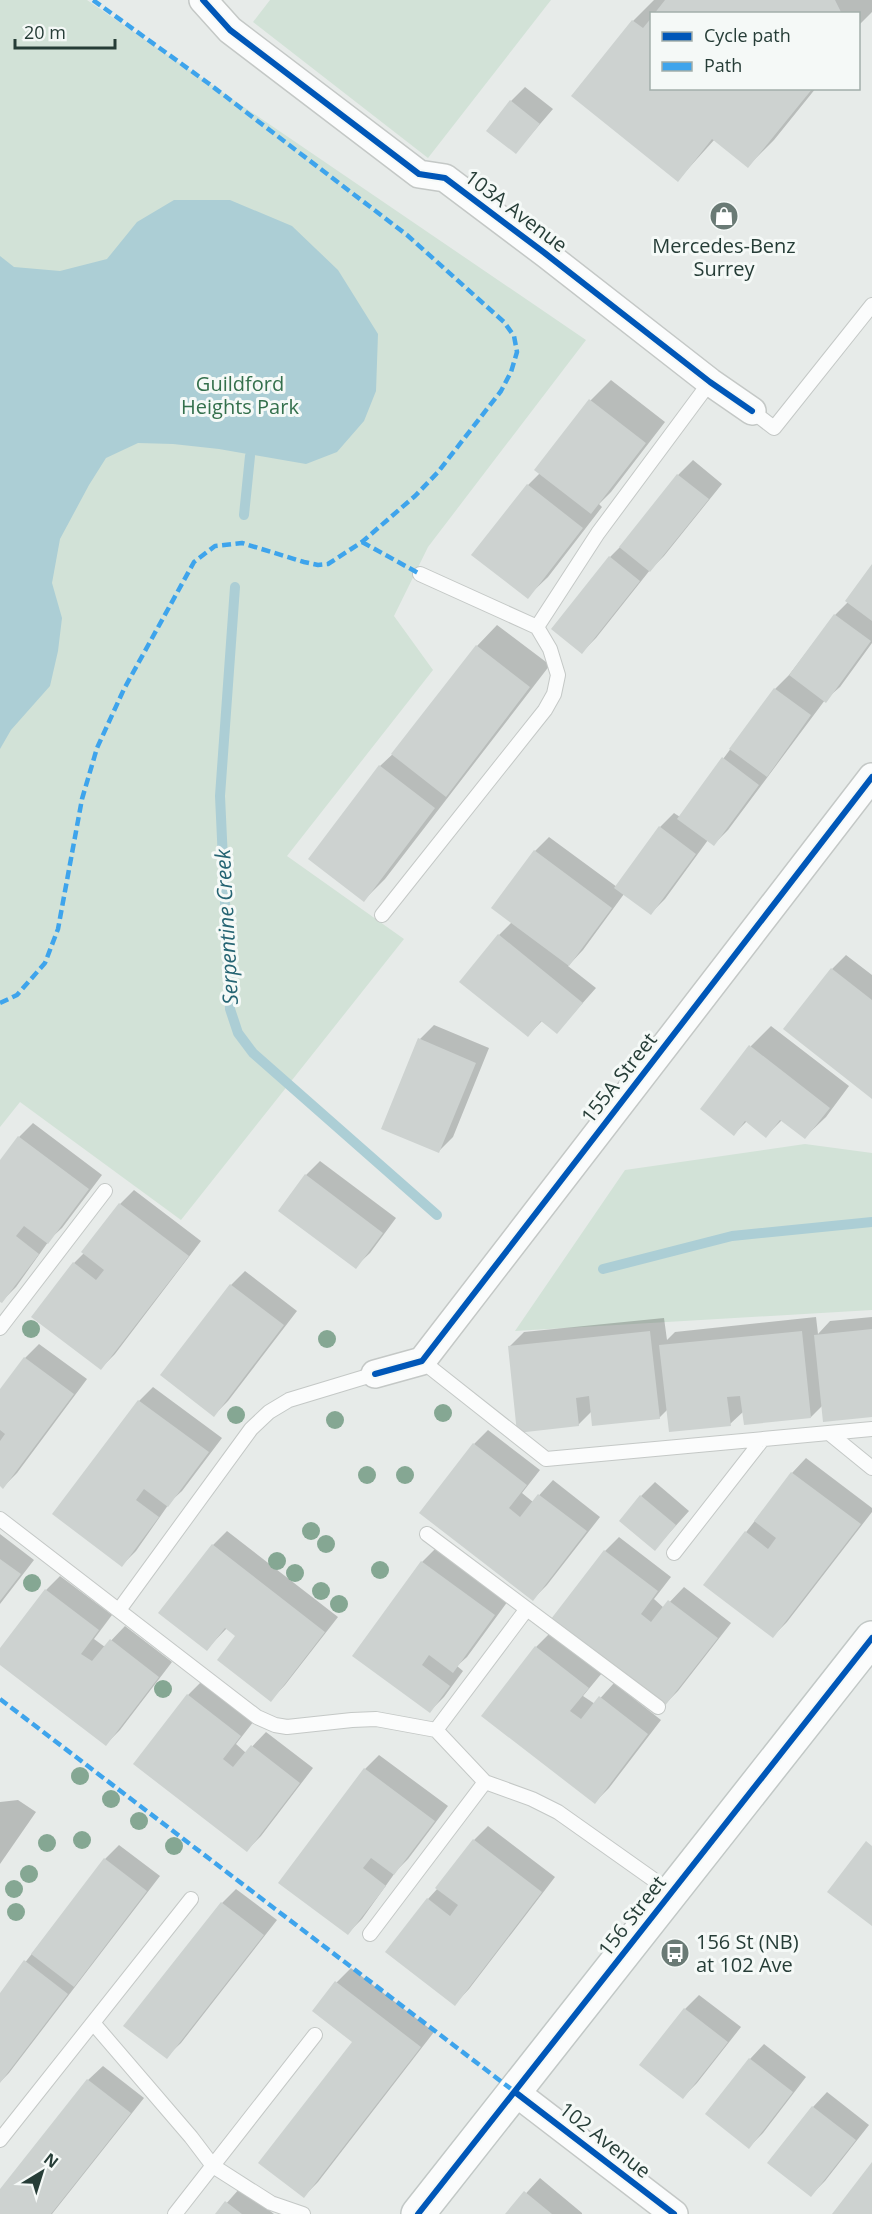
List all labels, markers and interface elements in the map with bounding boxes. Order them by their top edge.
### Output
scale bar [15,12,116,50]
legend [650,12,860,90]
text: 20 m [24,20,66,44]
text: Cycle path [704,23,791,47]
text: Path [704,53,742,77]
street label: 103A Avenue [460,163,573,258]
shop icon: Mercedes-Benz Surrey [708,200,740,232]
place label: Mercedes-Benz Surrey [652,232,796,282]
park label: Guildford Heights Park [181,370,299,420]
water label: Serpentine Creek [208,848,244,1006]
street label: 155A Street [575,1027,662,1129]
street label: 156 Street [592,1870,672,1962]
place label: 156 St (NB) at 102 Ave [696,1928,799,1978]
bus stop icon: 156 St (NB) at 102 Ave [659,1937,691,1969]
street label: 102 Avenue [554,2095,657,2184]
north arrow [12,2142,72,2202]
text: N [39,2148,63,2173]

